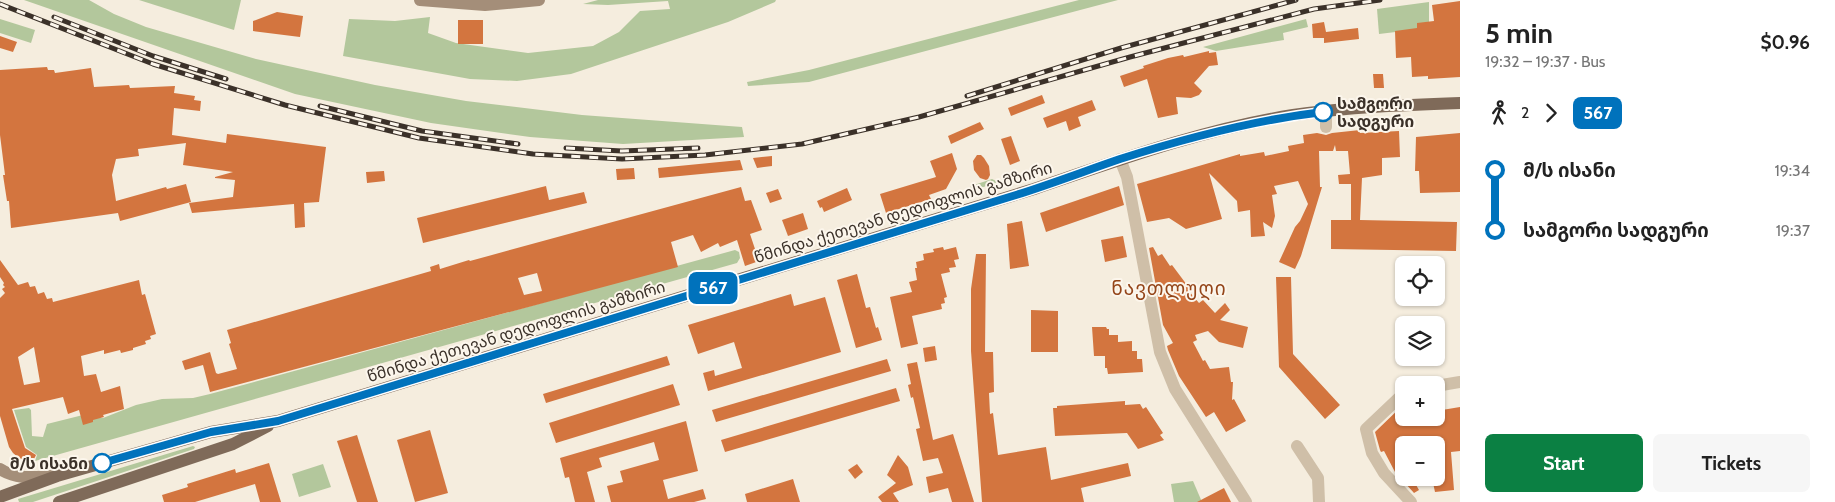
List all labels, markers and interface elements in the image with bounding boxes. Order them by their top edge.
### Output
text: 5 min [1485,16,1553,50]
text: $0.96 [1760,31,1810,54]
text: 19:32 – 19:37 · Bus [1485,52,1605,71]
place label: სამგორი სადგური [1337,94,1414,132]
icon: walk [1485,99,1513,127]
icon: forward [1537,99,1565,127]
marker: სამგორი სადგური [1313,102,1333,122]
text: 567 [1583,102,1612,124]
text: 2 [1521,103,1529,122]
street label: წმინდა ქეთევან დედოფლის გამზირი [752,158,1055,268]
text: მ/ს ისანი [1523,159,1616,182]
text: 19:34 [1774,161,1810,180]
text: სამგორი სადგური [1523,219,1709,242]
text: 19:37 [1776,221,1810,240]
map controls [1395,256,1445,486]
button: locate [1395,256,1445,306]
line badge: 567 [684,272,742,304]
street label: წმინდა ქეთევან დედოფლის გამზირი [365,277,668,387]
text: 567 [699,277,727,299]
district label: ნავთლუღი [1111,277,1227,301]
button: layers [1395,316,1445,366]
button: + [1395,376,1445,426]
button: Start [1485,434,1643,492]
button: Tickets [1653,434,1810,492]
button: − [1395,436,1445,486]
marker: მ/ს ისანი [92,453,112,473]
place label: მ/ს ისანი [10,454,88,473]

